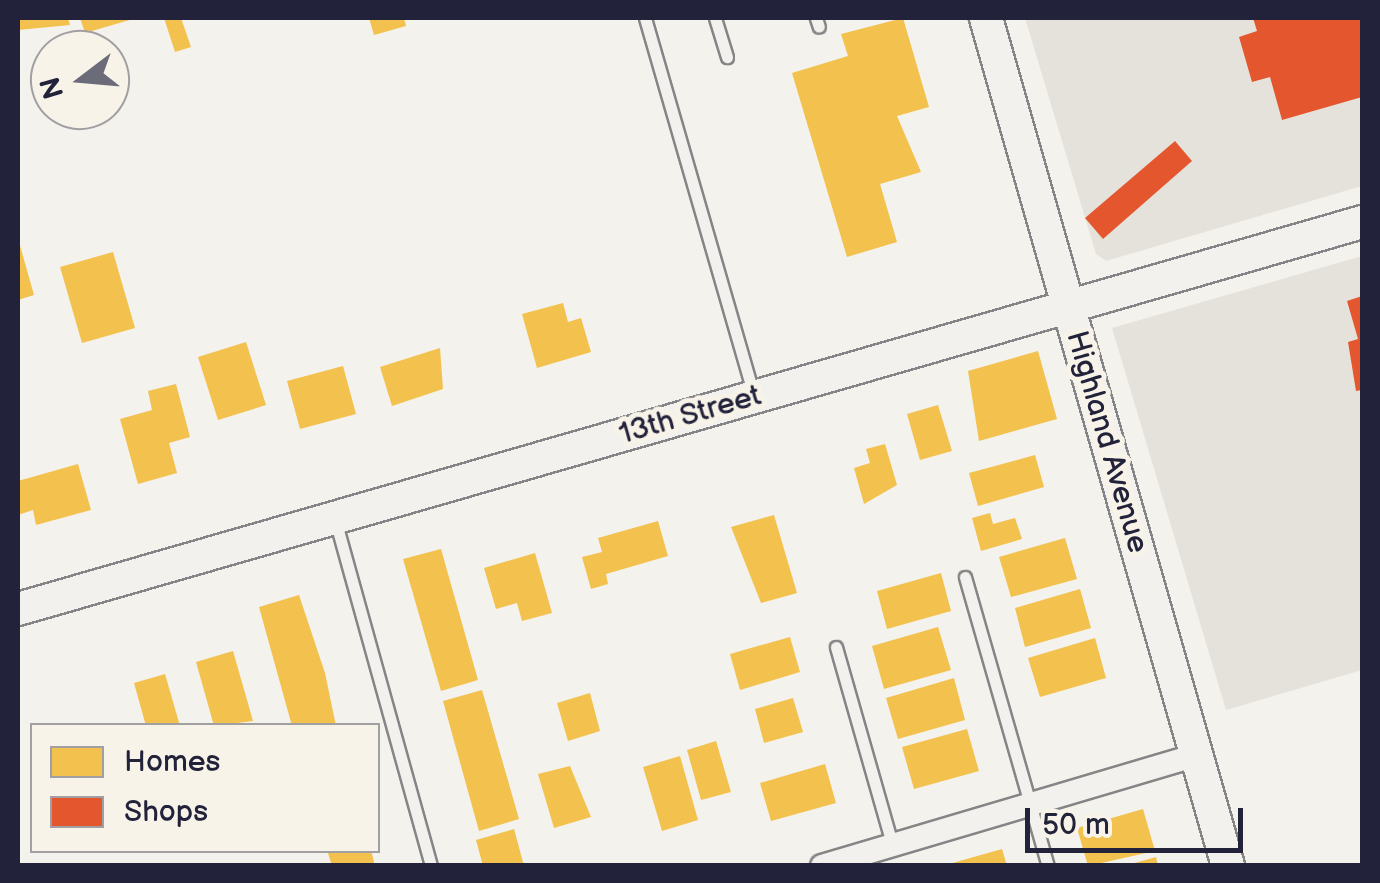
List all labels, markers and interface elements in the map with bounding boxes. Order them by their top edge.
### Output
north arrow [30,30,130,130]
text: N [34,73,71,103]
street label: Highland Avenue [1058,327,1156,557]
street label: 13th Street [615,378,765,452]
legend [30,723,380,853]
text: Homes [124,744,220,780]
scale bar [1030,788,1248,850]
text: Shops [124,794,208,830]
text: 50 m [1042,807,1110,843]

